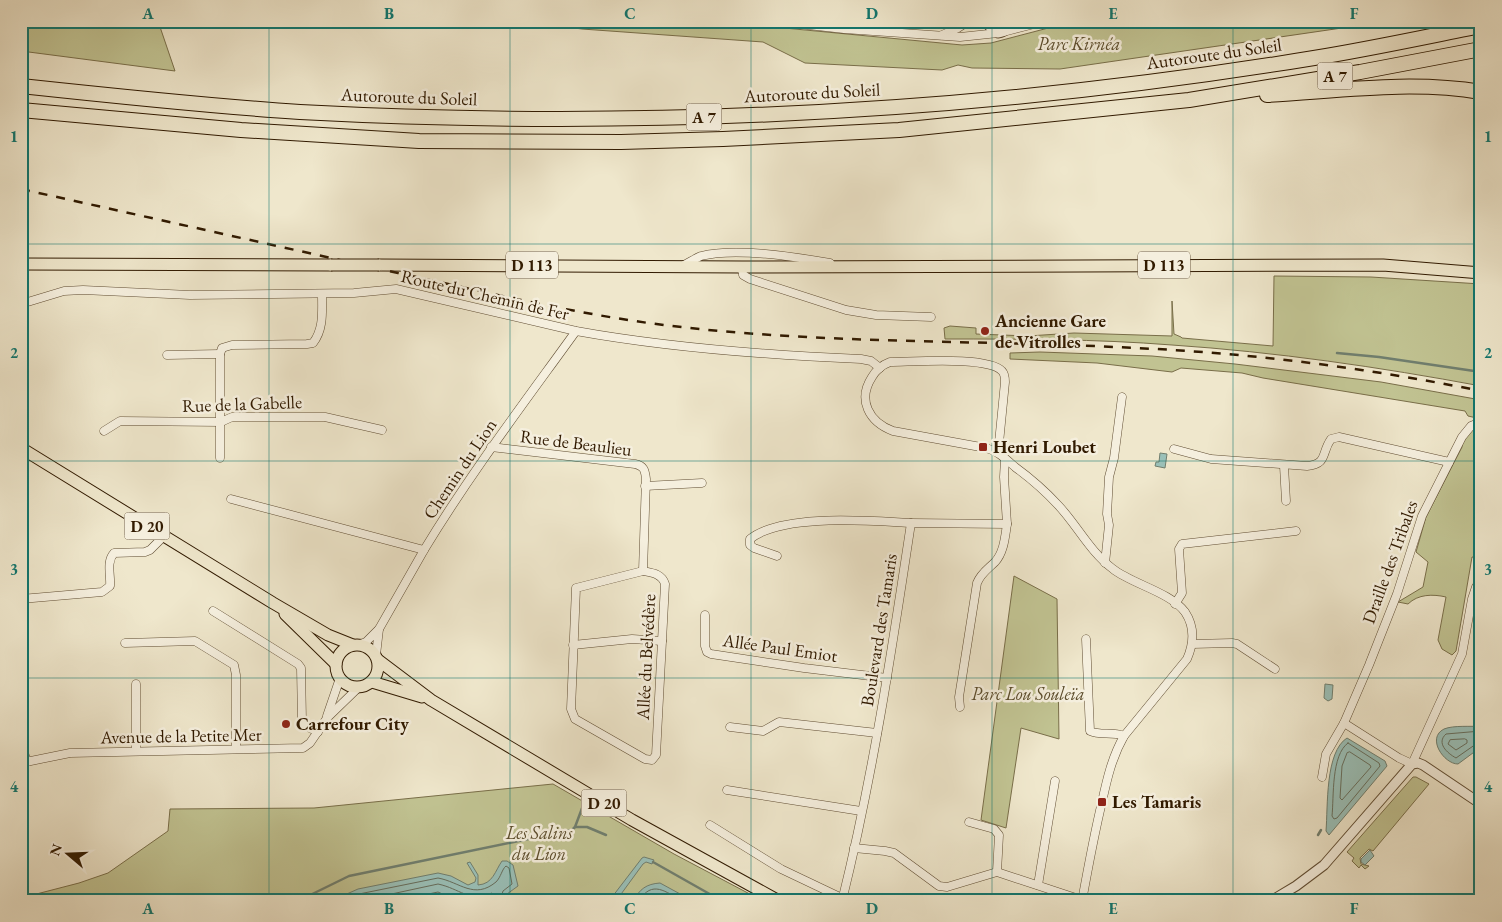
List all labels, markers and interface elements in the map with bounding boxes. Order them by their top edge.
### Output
text: A [141,3,154,24]
text: B [384,3,394,24]
text: C [624,3,636,24]
text: D [866,3,878,24]
text: E [1108,3,1118,24]
text: F [1350,3,1359,24]
park label: Parc Kirnéa [1038,32,1120,55]
street label: Autoroute du Soleil [1144,33,1283,75]
road number: A 7 [1318,62,1352,90]
street label: Autoroute du Soleil [742,77,881,108]
street label: Autoroute du Soleil [339,83,478,110]
road number: A 7 [686,104,722,130]
text: 1 [10,126,18,147]
text: 1 [1484,126,1492,147]
road number: D 113 [506,252,558,278]
road number: D 113 [1138,252,1190,278]
street label: Route du Chemin de Fer [399,264,571,325]
place label: Ancienne Gare de Vitrolles [994,309,1107,353]
marker: Ancienne Gare de Vitrolles [979,325,991,337]
text: 2 [10,342,19,363]
text: 2 [1484,342,1493,363]
street label: Rue de la Gabelle [182,390,302,417]
street label: Chemin du Lion [418,414,502,523]
street label: Rue de Beaulieu [519,424,634,461]
place label: Henri Loubet [993,435,1096,458]
marker: Henri Loubet [977,441,989,453]
street label: Draille des Tribales [1357,497,1423,627]
road number: D 20 [124,512,170,540]
street label: Boulevard des Tamaris [855,552,902,708]
text: 3 [10,559,18,580]
text: 3 [1484,559,1492,580]
street label: Allée du Belvédère [631,593,660,722]
street label: Allée Paul Emiot [720,628,839,667]
park label: Parc Lou Souleïa [971,682,1085,705]
place label: Carrefour City [296,712,409,735]
marker: Carrefour City [280,718,292,730]
street label: Avenue de la Petite Mer [99,723,262,748]
text: 4 [10,776,19,797]
text: 4 [1484,776,1493,797]
road number: D 20 [582,790,626,816]
place label: Les Tamaris [1112,790,1201,813]
marker: Les Tamaris [1096,796,1108,808]
park label: Les Salins du Lion [505,821,573,865]
north arrow [42,830,92,880]
text: N [45,841,66,858]
text: A [141,898,154,919]
text: B [384,898,394,919]
text: C [624,898,636,919]
text: D [866,898,878,919]
text: E [1108,898,1118,919]
text: F [1350,898,1359,919]

